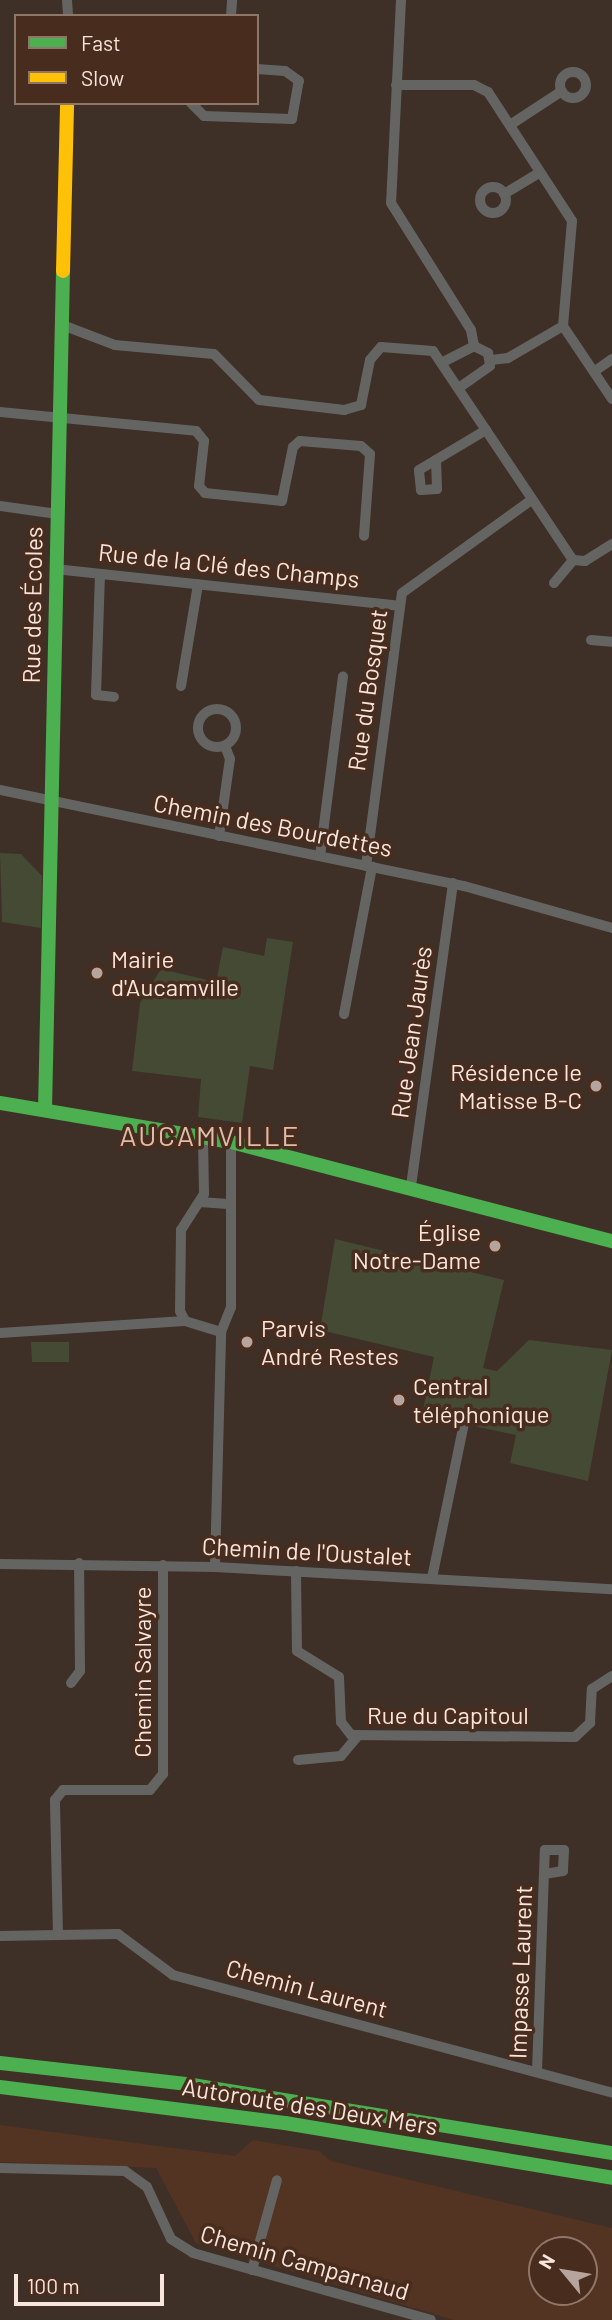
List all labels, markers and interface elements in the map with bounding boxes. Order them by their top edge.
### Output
legend [14,14,259,105]
text: Fast [81,30,121,55]
text: Slow [81,65,124,90]
street label: Rue des Écoles [16,526,48,684]
street label: Rue de la Clé des Champs [97,537,361,593]
street label: Rue du Bosquet [341,607,393,773]
street label: Chemin des Bourdettes [151,788,395,862]
street label: Rue Jean Jaurès [385,944,437,1120]
place label: Mairie d'Aucamville [111,945,239,1001]
marker: Mairie d'Aucamville [89,965,105,981]
place label: Résidence le Matisse B-C [450,1058,582,1114]
marker: Résidence le Matisse B-C [588,1078,604,1094]
district label: AUCAMVILLE [121,1118,299,1152]
place label: Église Notre-Dame [353,1218,481,1274]
marker: Église Notre-Dame [487,1238,503,1254]
place label: Parvis André Restes [261,1314,399,1370]
marker: Parvis André Restes [239,1334,255,1350]
place label: Central téléphonique [413,1372,550,1428]
marker: Central téléphonique [391,1392,407,1408]
street label: Chemin de l'Oustalet [201,1531,413,1571]
street label: Chemin Salvayre [128,1586,156,1758]
street label: Rue du Capitoul [367,1701,529,1729]
street label: Impasse Laurent [503,1885,537,2059]
street label: Chemin Laurent [223,1953,391,2023]
street label: Autoroute des Deux Mers [180,2072,440,2140]
street label: Chemin Camparnaud [197,2218,413,2306]
north arrow [528,2236,598,2306]
text: N [533,2250,559,2272]
scale bar [18,2260,168,2304]
text: 100 m [27,2273,80,2298]

